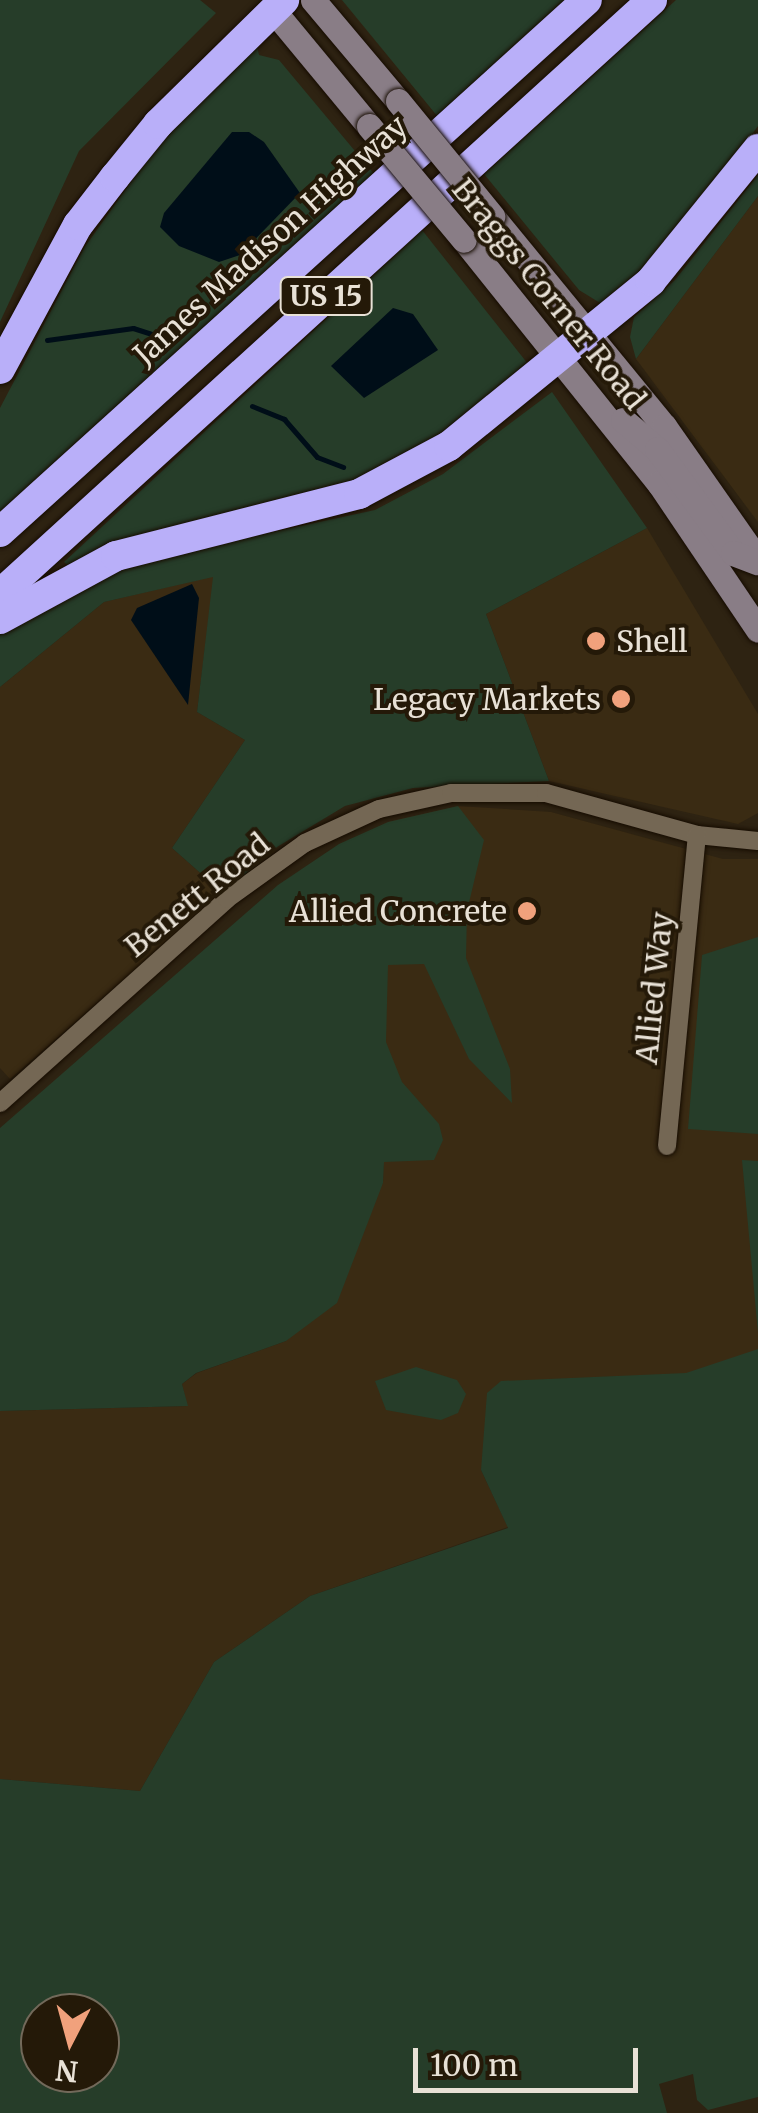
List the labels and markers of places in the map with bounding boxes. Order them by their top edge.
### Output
place label: Shell [616,623,688,659]
marker: Shell [585,630,607,652]
place label: Legacy Markets [373,681,601,717]
marker: Legacy Markets [610,688,632,710]
place label: Allied Concrete [289,893,507,929]
marker: Allied Concrete [516,900,538,922]

